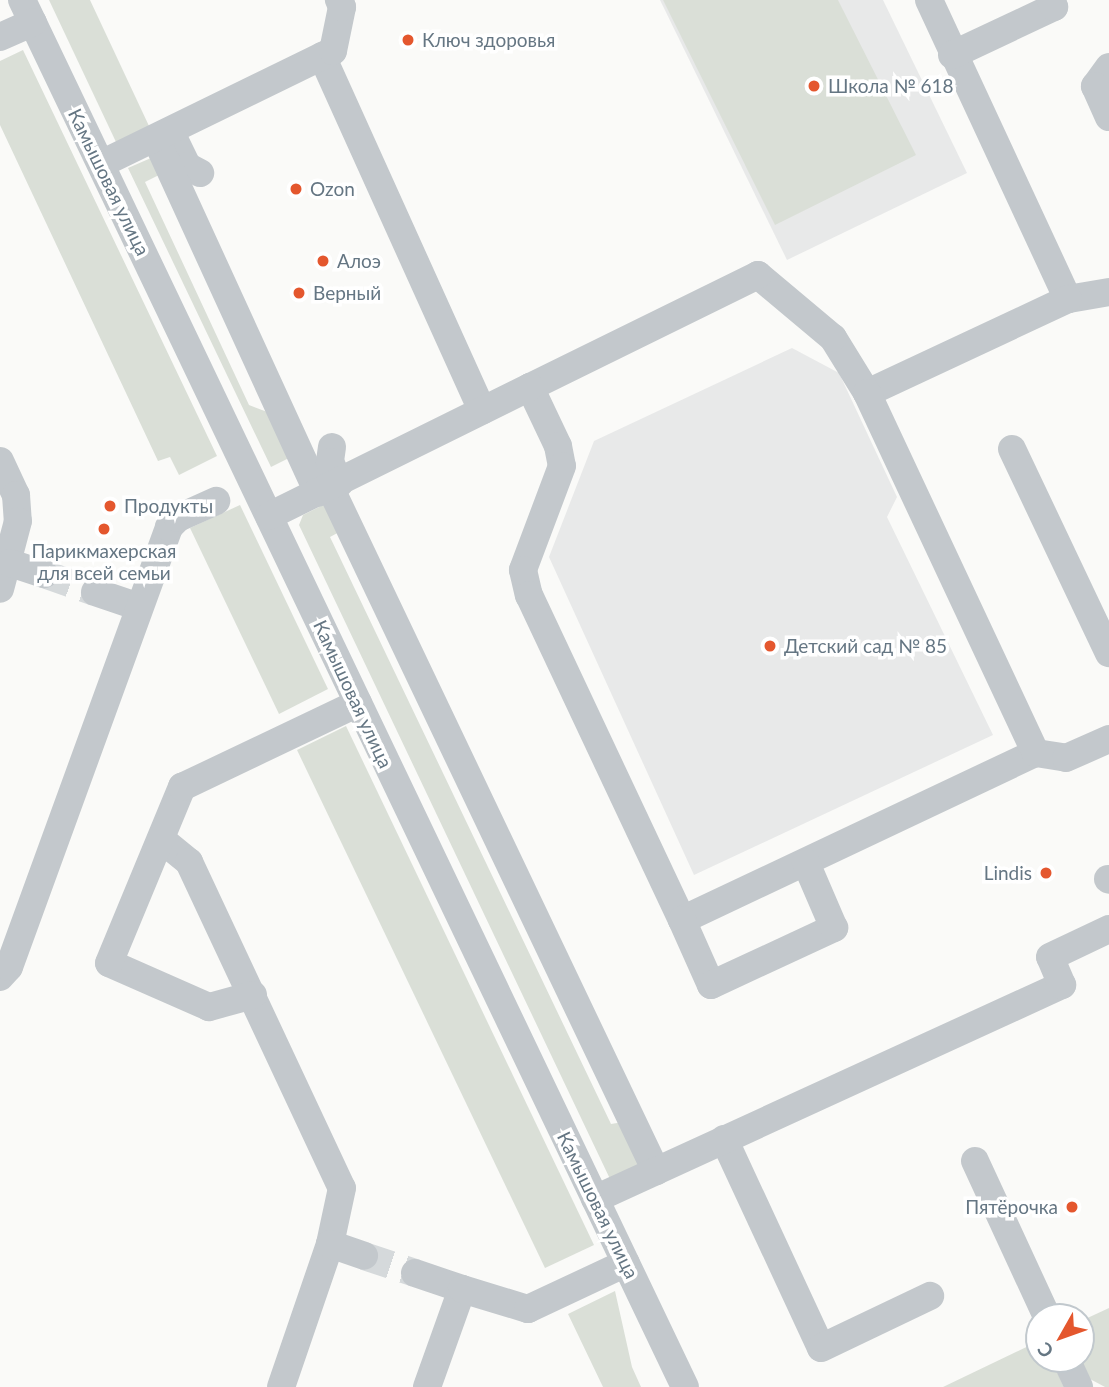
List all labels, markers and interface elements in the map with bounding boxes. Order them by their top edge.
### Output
place label: Ключ здоровья [422,29,555,51]
marker: Ключ здоровья [400,32,416,48]
place label: Школа № 618 [828,75,954,97]
marker: Школа № 618 [806,78,822,94]
street label: Камышовая улица [64,105,154,259]
place label: Ozon [310,178,355,200]
marker: Ozon [288,181,304,197]
place label: Алоэ [337,250,381,272]
marker: Алоэ [315,253,331,269]
place label: Верный [313,282,381,304]
marker: Верный [291,285,307,301]
place label: Продукты [124,495,213,517]
marker: Продукты [102,498,118,514]
marker: Парикмахерская для всей семьи [96,521,112,537]
place label: Парикмахерская для всей семьи [32,540,176,584]
street label: Камышовая улица [309,616,397,772]
place label: Детский сад № 85 [784,635,947,657]
marker: Детский сад № 85 [762,638,778,654]
place label: Lindis [984,862,1032,884]
marker: Lindis [1038,865,1054,881]
street label: Камышовая улица [553,1128,643,1282]
place label: Пятёрочка [965,1196,1058,1218]
marker: Пятёрочка [1064,1199,1080,1215]
north arrow [1025,1303,1095,1373]
text: С [1032,1338,1058,1363]

